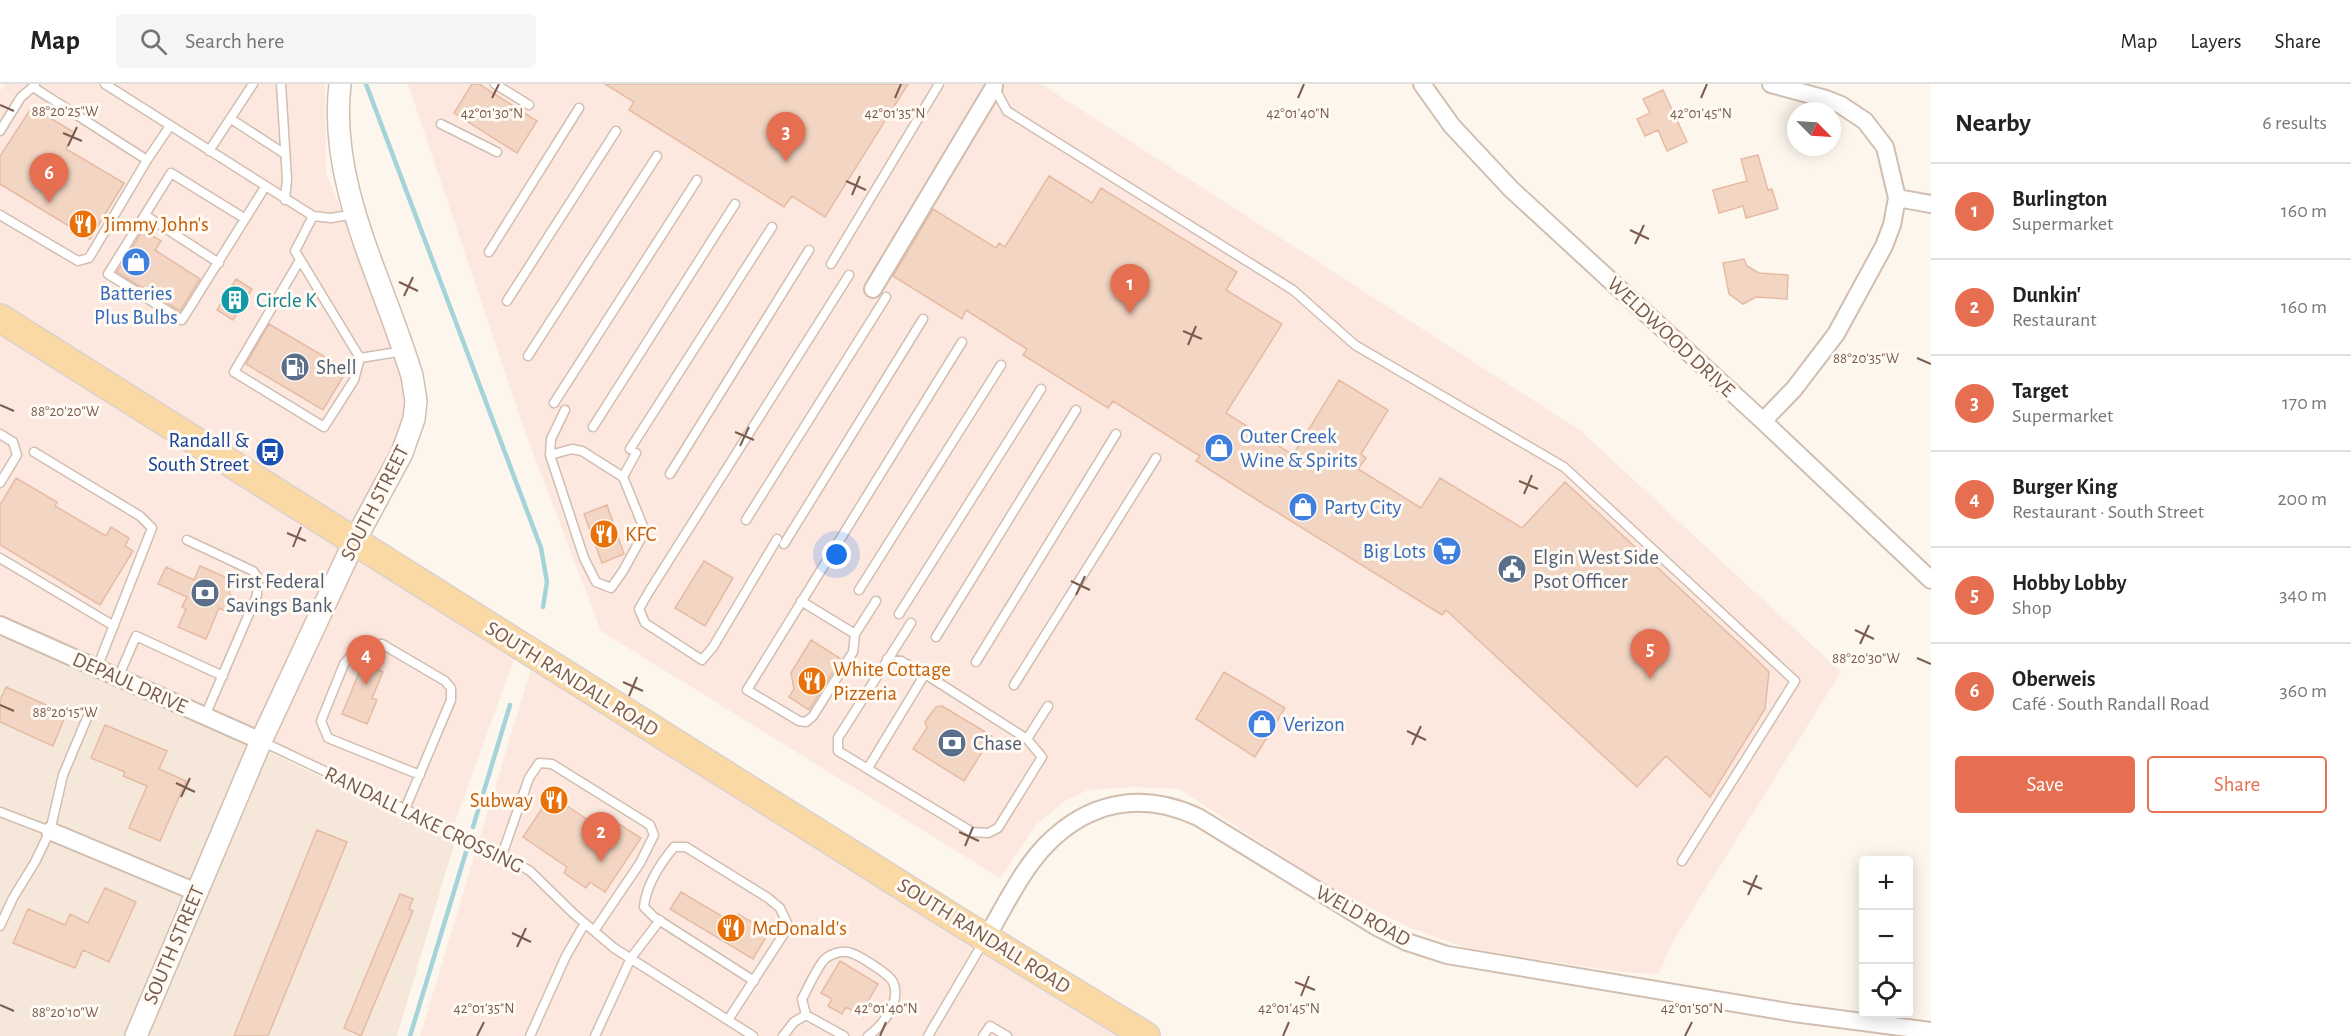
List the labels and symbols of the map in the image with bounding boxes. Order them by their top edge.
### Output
north arrow [1787,102,1841,156]
text: 88°20'25"W [32,104,99,119]
text: 42°01'30"N [461,106,523,121]
text: 42°01'35"N [865,106,925,121]
text: 42°01'40"N [1266,106,1330,121]
text: 42°01'45"N [1670,106,1732,121]
pin: 3 [766,112,806,162]
pin: 6 [29,154,68,203]
restaurant icon: Jimmy John's [67,208,99,240]
place label: Jimmy John's [104,214,209,235]
shop icon: Batteries Plus Bulbs [120,246,152,278]
pin: 1 [1110,264,1150,314]
street label: WELDWOOD DRIVE [1603,273,1739,401]
place label: Batteries Plus Bulbs [94,283,178,328]
building icon: Circle K [219,284,251,316]
place label: Circle K [256,290,317,311]
fuel station icon: Shell [279,351,311,383]
text: 88°20'35"W [1833,351,1900,366]
place label: Shell [316,357,357,378]
text: 88°20'20"W [31,404,100,419]
place label: Outer Creek Wine & Spirits [1240,426,1358,471]
place label: Randall & South Street [148,430,249,475]
shop icon: Outer Creek Wine & Spirits [1203,432,1235,464]
bus stop icon: Randall & South Street [254,436,286,468]
street label: SOUTH STREET [337,442,413,564]
shop icon: Party City [1287,491,1319,523]
place label: Party City [1324,497,1401,518]
restaurant icon: KFC [588,518,620,550]
place label: KFC [625,524,657,545]
supermarket icon: Big Lots [1431,535,1463,567]
your location [822,540,851,569]
place label: Big Lots [1363,541,1426,562]
place label: Elgin West Side Psot Officer [1533,547,1659,592]
public building icon: Elgin West Side Psot Officer [1496,553,1528,585]
place label: First Federal Savings Bank [226,571,333,616]
bank icon: First Federal Savings Bank [189,577,221,609]
street label: SOUTH RANDALL ROAD [482,617,662,741]
pin: 5 [1630,630,1670,679]
pin: 4 [346,636,386,685]
street label: DEPAUL DRIVE [69,648,191,718]
text: 88°20'30"W [1832,651,1900,666]
place label: White Cottage Pizzeria [833,659,951,704]
restaurant icon: White Cottage Pizzeria [796,665,828,697]
text: 88°20'15"W [32,705,98,720]
shop icon: Verizon [1246,708,1278,740]
place label: Verizon [1283,714,1345,735]
bank icon: Chase [936,727,968,759]
place label: Chase [973,733,1022,754]
street label: RANDALL LAKE CROSSING [321,763,527,877]
restaurant icon: Subway [538,784,570,816]
place label: Subway [470,790,533,811]
pin: 2 [582,812,620,862]
street label: SOUTH RANDALL ROAD [894,874,1074,998]
street label: WELD ROAD [1312,881,1414,951]
street label: SOUTH STREET [140,883,208,1007]
restaurant icon: McDonald's [715,912,747,944]
place label: McDonald's [752,918,847,939]
text: 42°01'35"N [454,1001,514,1016]
text: 42°01'40"N [854,1001,918,1016]
text: 42°01'45"N [1258,1001,1320,1016]
text: 42°01'50"N [1661,1001,1723,1016]
text: 88°20'10"W [32,1005,99,1020]

